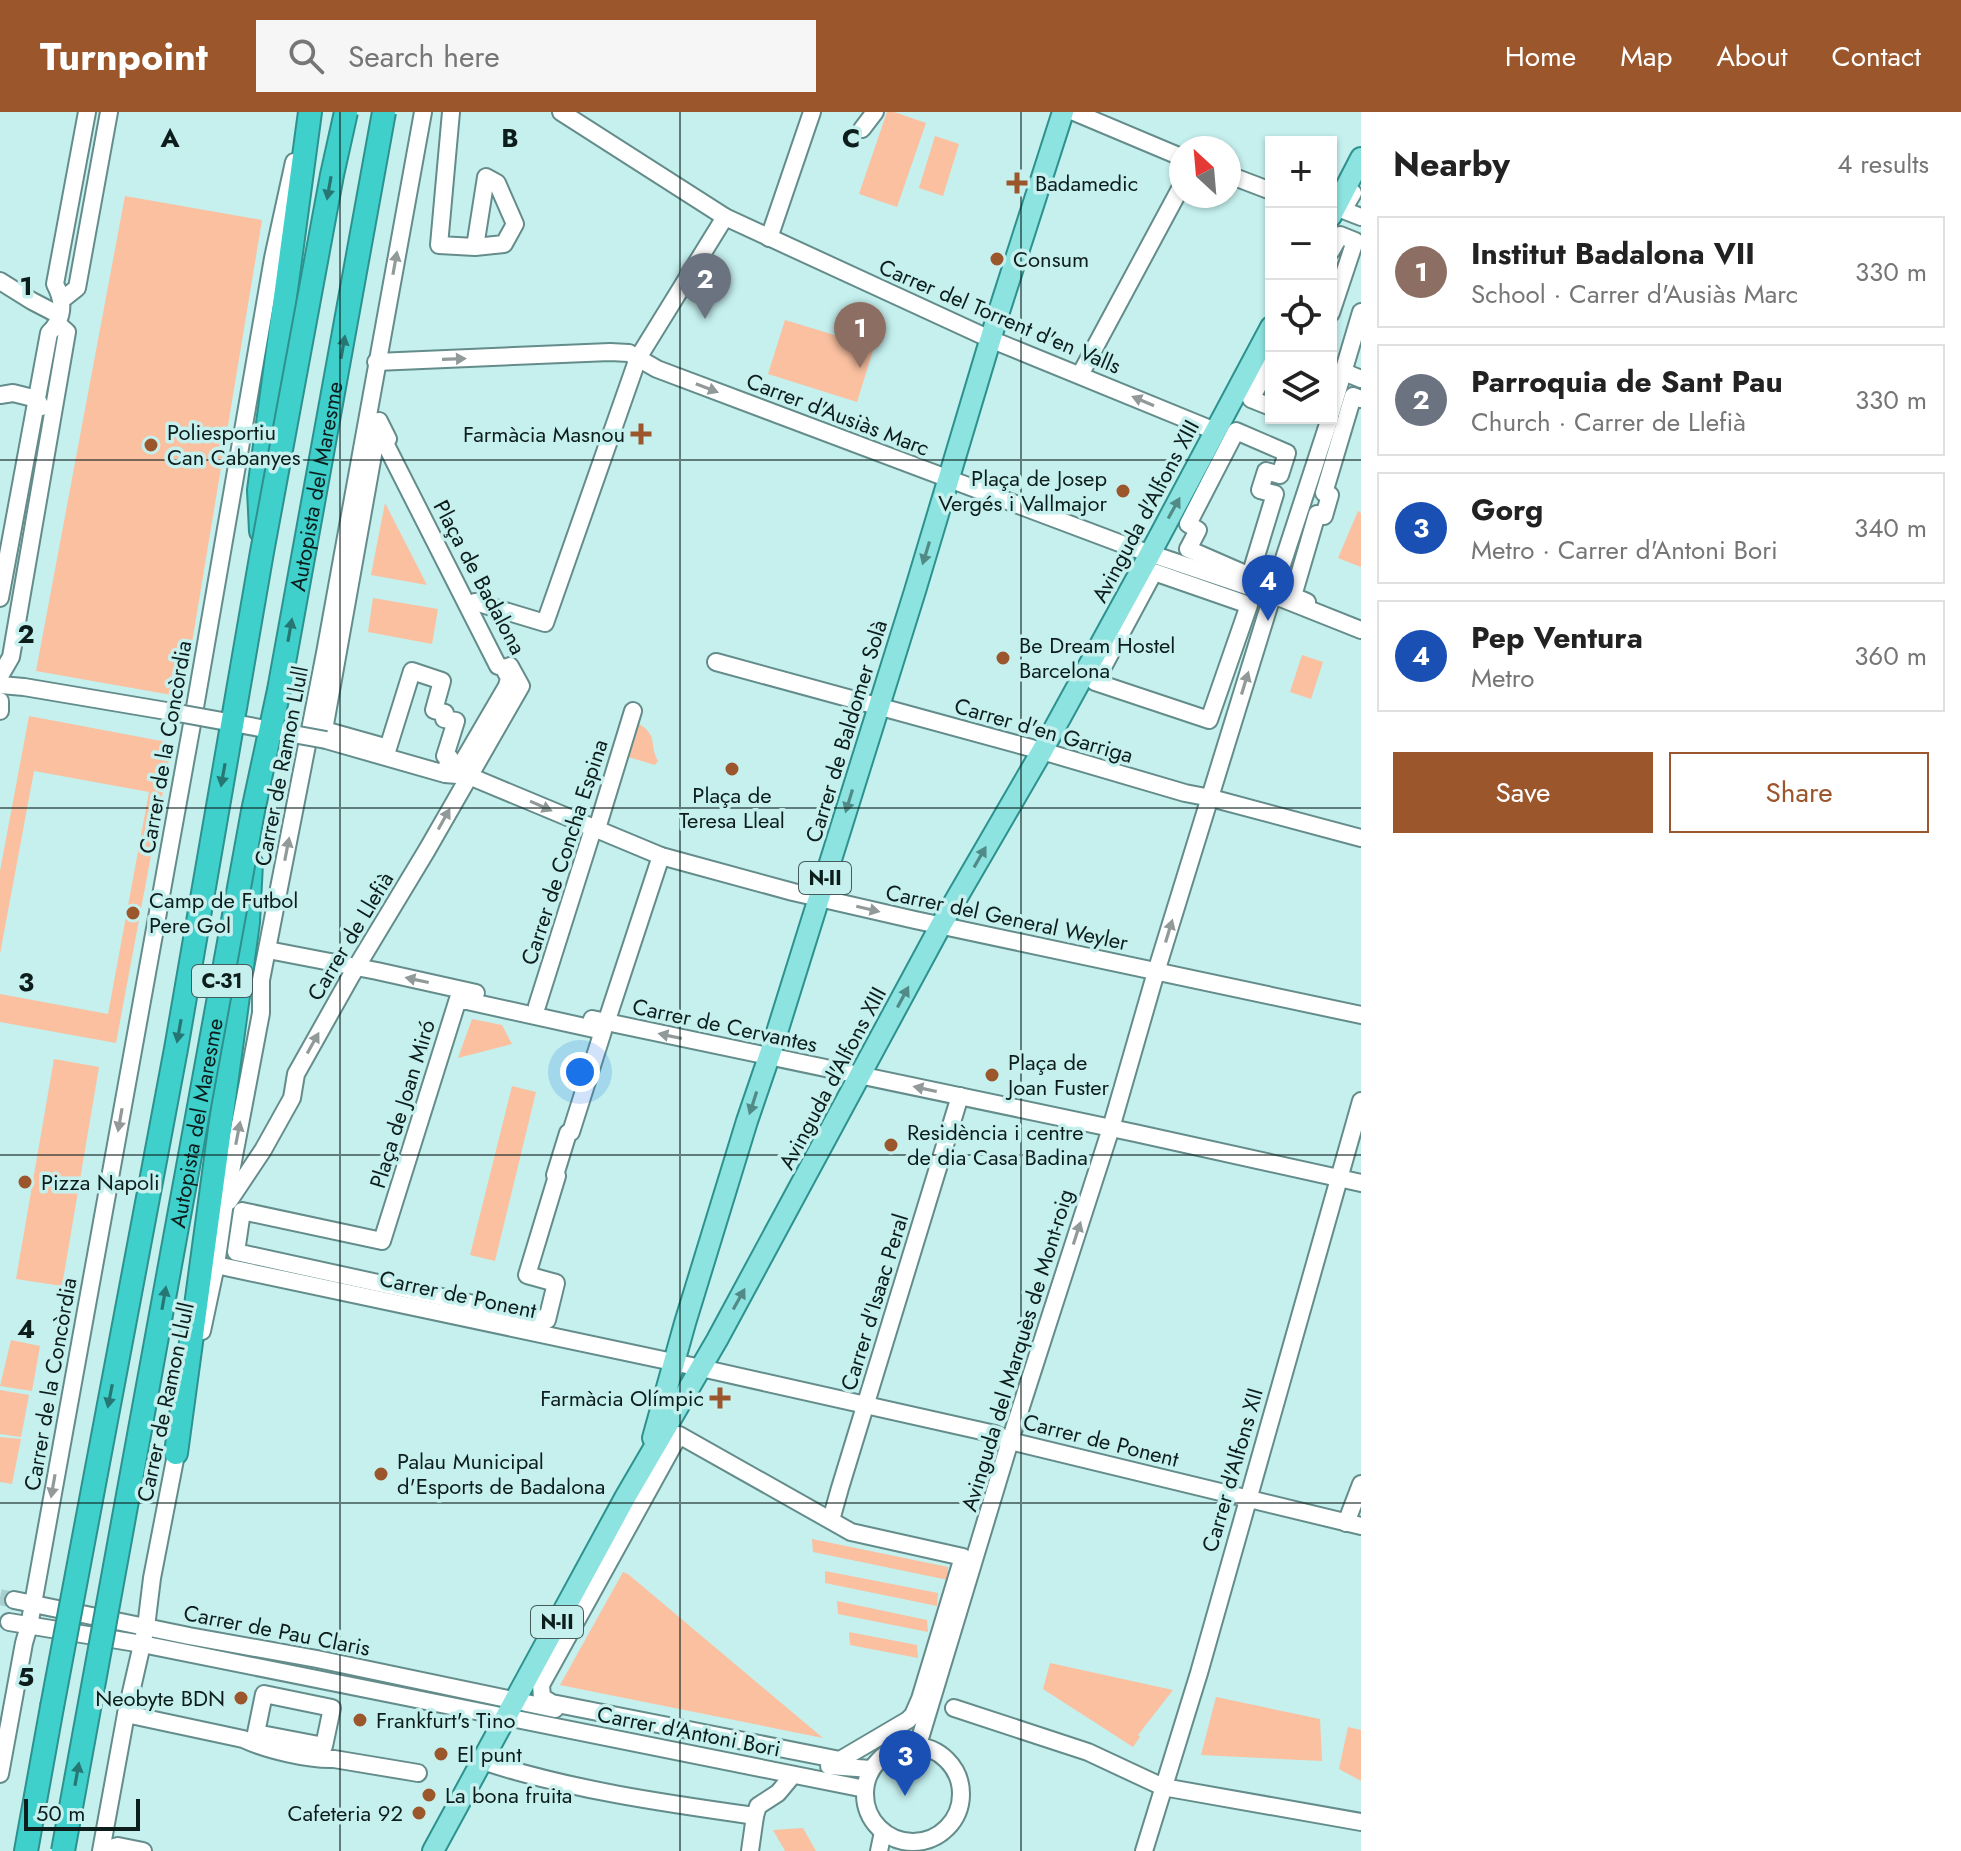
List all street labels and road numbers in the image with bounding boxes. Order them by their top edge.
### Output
street label: Carrer del Torrent d'en Valls [874,250,1126,382]
street label: Carrer d'Ausiàs Marc [742,364,934,464]
street label: Autopista del Maresme [281,379,351,594]
street label: Avinguda d'Alfons XIII [1083,414,1207,608]
street label: Plaça de Badalona [426,494,534,660]
street label: Carrer de Baldomer Solà [797,616,895,846]
street label: Carrer de la Concòrdia [130,638,200,856]
street label: Carrer de Ramon Llull [246,663,316,869]
street label: Carrer d'en Garriga [951,689,1137,771]
street label: Carrer de Concha Espina [512,735,616,969]
road number: N-II [799,862,851,894]
street label: Carrer de Llefià [299,865,401,1007]
street label: Carrer del General Weyler [883,876,1132,958]
road number: C-31 [192,965,252,997]
street label: Avinguda d'Alfons XIII [770,981,894,1175]
street label: Carrer de Cervantes [630,990,821,1060]
street label: Autopista del Maresme [161,1016,231,1230]
street label: Plaça de Joan Miró [361,1016,443,1192]
street label: Avinguda del Marquès de Mont-roig [953,1185,1081,1515]
street label: Carrer d'Isaac Peral [832,1210,916,1394]
street label: Carrer de Ponent [377,1262,540,1326]
street label: Carrer de la Concòrdia [15,1275,85,1493]
street label: Carrer de Ramon Llull [128,1299,202,1505]
street label: Carrer d'Alfons XII [1193,1384,1271,1556]
street label: Carrer de Ponent [1020,1405,1183,1475]
street label: Carrer de Pau Claris [181,1596,373,1664]
road number: N-II [531,1606,583,1638]
street label: Carrer d'Antoni Bori [595,1698,783,1764]

